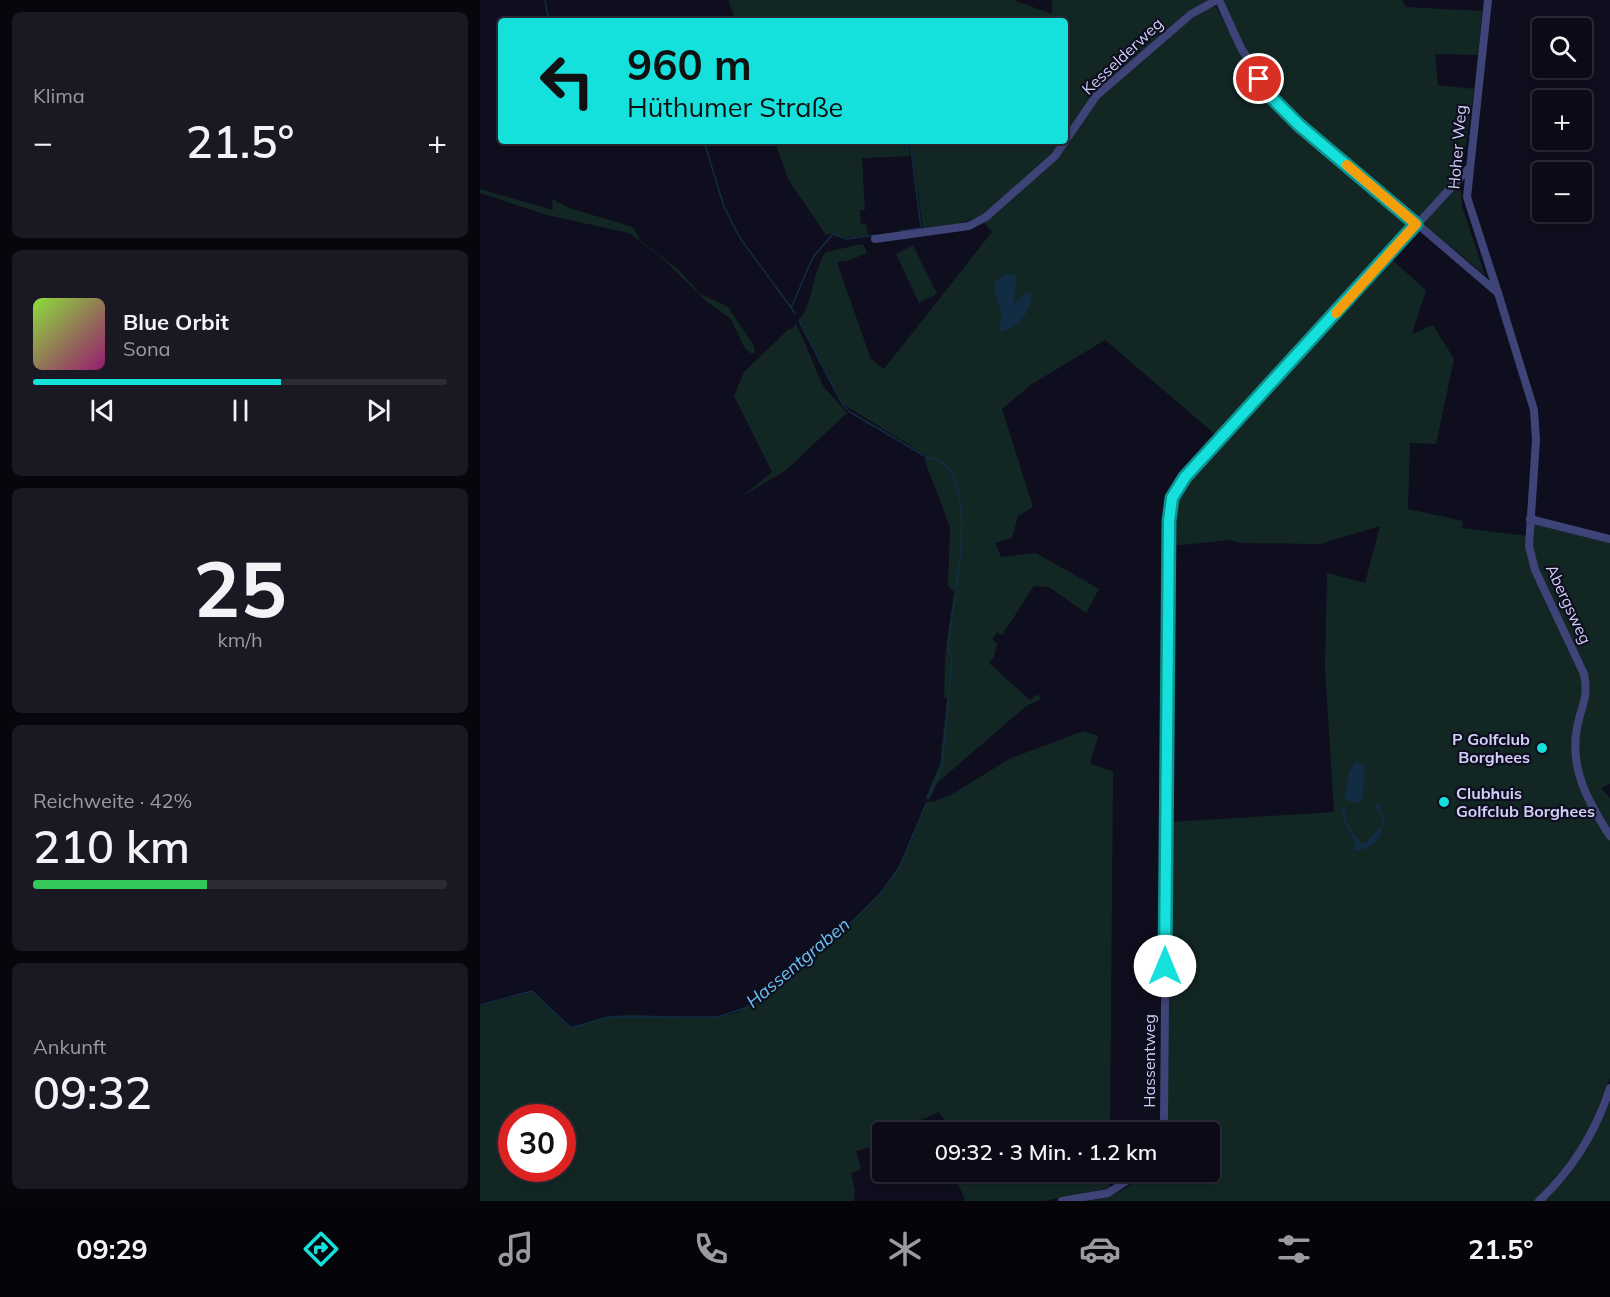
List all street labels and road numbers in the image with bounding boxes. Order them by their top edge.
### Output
street label: Kesselderweg [1077,13,1167,99]
street label: Hoher Weg [1443,104,1471,190]
street label: Abergsweg [1542,561,1596,647]
street label: Hassentweg [1139,1014,1159,1108]

